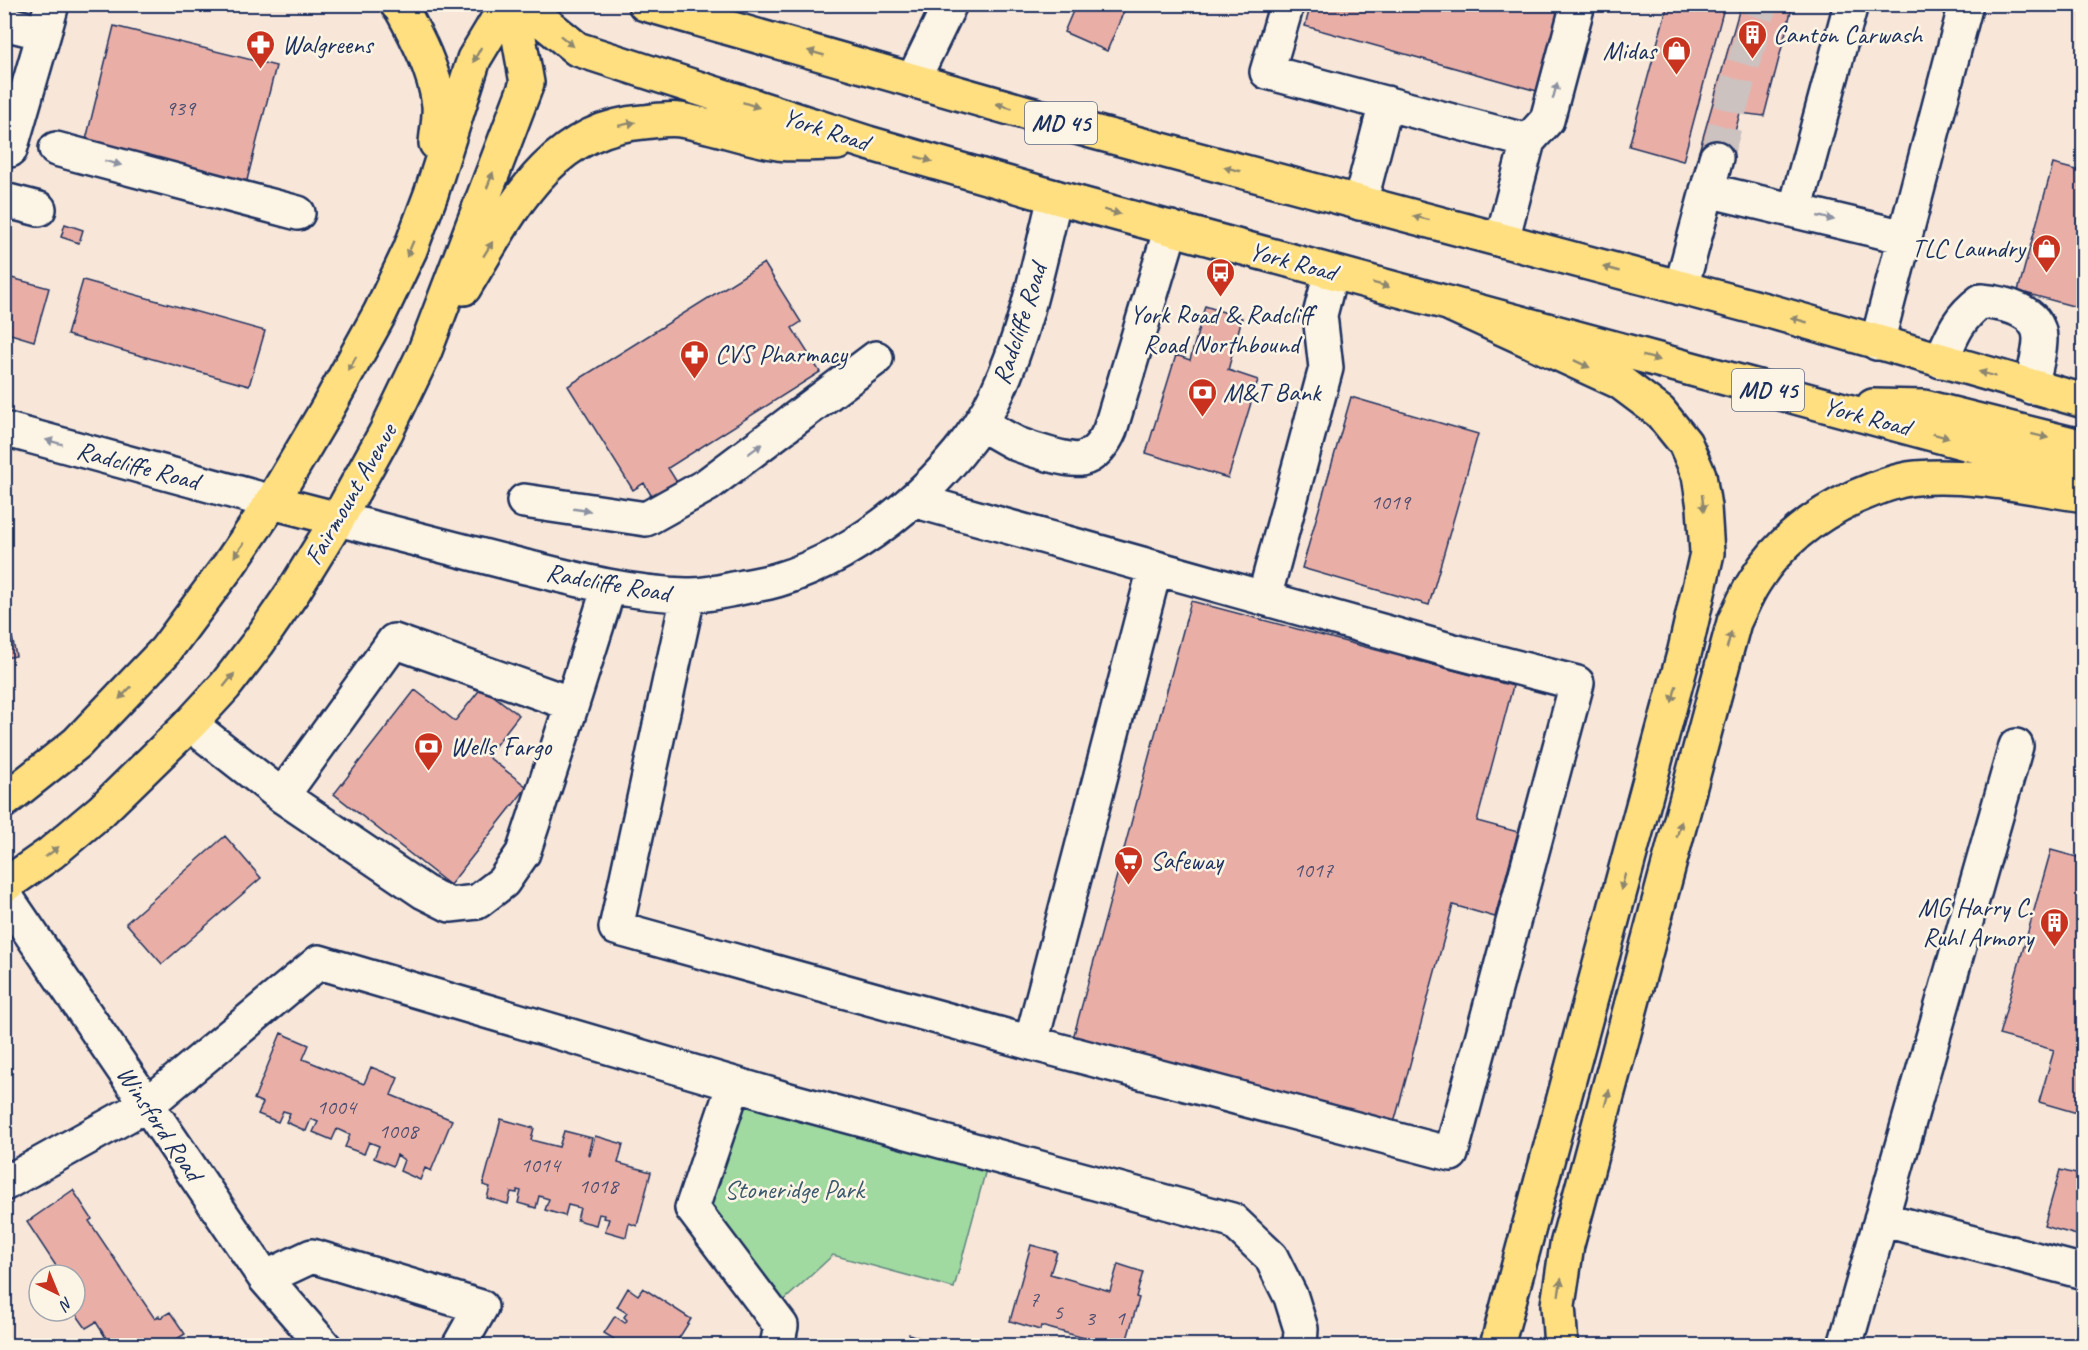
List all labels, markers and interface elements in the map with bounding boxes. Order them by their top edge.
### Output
building icon: Canton Carwash [1736,18,1768,60]
place label: Canton Carwash [1773,18,1924,51]
pharmacy icon: Walgreens [245,28,277,70]
place label: Walgreens [282,28,375,61]
place label: Midas [1603,34,1658,67]
shop icon: Midas [1661,34,1693,76]
one-way arrow [559,35,575,48]
one-way arrow [472,47,482,64]
one-way arrow [807,48,825,57]
one-way arrow [1550,82,1560,100]
house number: 939 [165,94,197,122]
street label: York Road [778,100,877,160]
one-way arrow [742,101,760,110]
one-way arrow [995,101,1013,110]
road number: MD 45 [1025,102,1097,144]
one-way arrow [618,119,637,129]
one-way arrow [915,155,933,164]
one-way arrow [104,159,122,169]
one-way arrow [1223,164,1241,173]
one-way arrow [485,171,495,189]
one-way arrow [1102,207,1121,217]
one-way arrow [1412,213,1430,223]
one-way arrow [1816,213,1835,223]
place label: TLC Laundry [1912,232,2027,265]
shop icon: TLC Laundry [2030,232,2062,274]
street label: York Road [1246,234,1344,290]
one-way arrow [405,240,415,258]
one-way arrow [482,241,493,257]
street label: Radcliffe Road [984,256,1056,389]
bus stop icon: York Road & Radcliff Road Northbound [1205,256,1237,298]
one-way arrow [1602,264,1620,273]
one-way arrow [1372,281,1390,290]
place label: York Road & Radcliff Road Northbound [1130,298,1317,361]
one-way arrow [1790,315,1808,324]
pharmacy icon: CVS Pharmacy [678,338,710,380]
place label: CVS Pharmacy [715,338,849,371]
one-way arrow [1642,354,1660,363]
one-way arrow [347,356,358,372]
one-way arrow [1573,360,1590,369]
road number: MD 45 [1732,369,1804,411]
one-way arrow [1978,369,1996,378]
bank icon: M&T Bank [1186,376,1218,418]
place label: M&T Bank [1223,376,1322,409]
street label: York Road [1820,389,1918,445]
street label: Fairmount Avenue [297,415,405,571]
one-way arrow [2030,431,2049,441]
one-way arrow [1931,432,1950,442]
street label: Radcliffe Road [73,433,206,499]
one-way arrow [45,437,63,446]
one-way arrow [748,443,763,455]
house number: 1019 [1370,488,1412,516]
one-way arrow [1698,493,1708,512]
one-way arrow [573,505,592,514]
one-way arrow [234,542,245,558]
street label: Radcliffe Road [544,555,676,610]
one-way arrow [1725,631,1735,649]
one-way arrow [223,672,236,688]
one-way arrow [1668,685,1678,703]
one-way arrow [118,686,132,701]
bank icon: Wells Fargo [413,730,445,772]
place label: Wells Fargo [450,730,553,763]
one-way arrow [1675,819,1684,837]
supermarket icon: Safeway [1113,844,1145,886]
place label: Safeway [1150,844,1225,877]
one-way arrow [44,846,59,858]
house number: 1017 [1293,856,1334,884]
one-way arrow [1617,873,1627,891]
place label: MG Harry C. Ruhl Armory [1918,891,2035,954]
building icon: MG Harry C. Ruhl Armory [2038,906,2070,948]
street label: Winsford Road [109,1059,212,1190]
one-way arrow [1602,1089,1612,1107]
house number: 1004 [316,1093,358,1121]
house number: 1008 [378,1117,420,1145]
house number: 1014 [520,1151,562,1179]
house number: 1018 [578,1172,620,1200]
park label: Stoneridge Park [724,1173,866,1206]
north arrow [27,1263,87,1323]
one-way arrow [1556,1278,1565,1297]
house number: 7 [1029,1285,1040,1313]
text: N [54,1293,77,1316]
house number: 5 [1053,1298,1064,1326]
house number: 3 [1085,1304,1097,1332]
house number: 1 [1115,1304,1126,1332]

